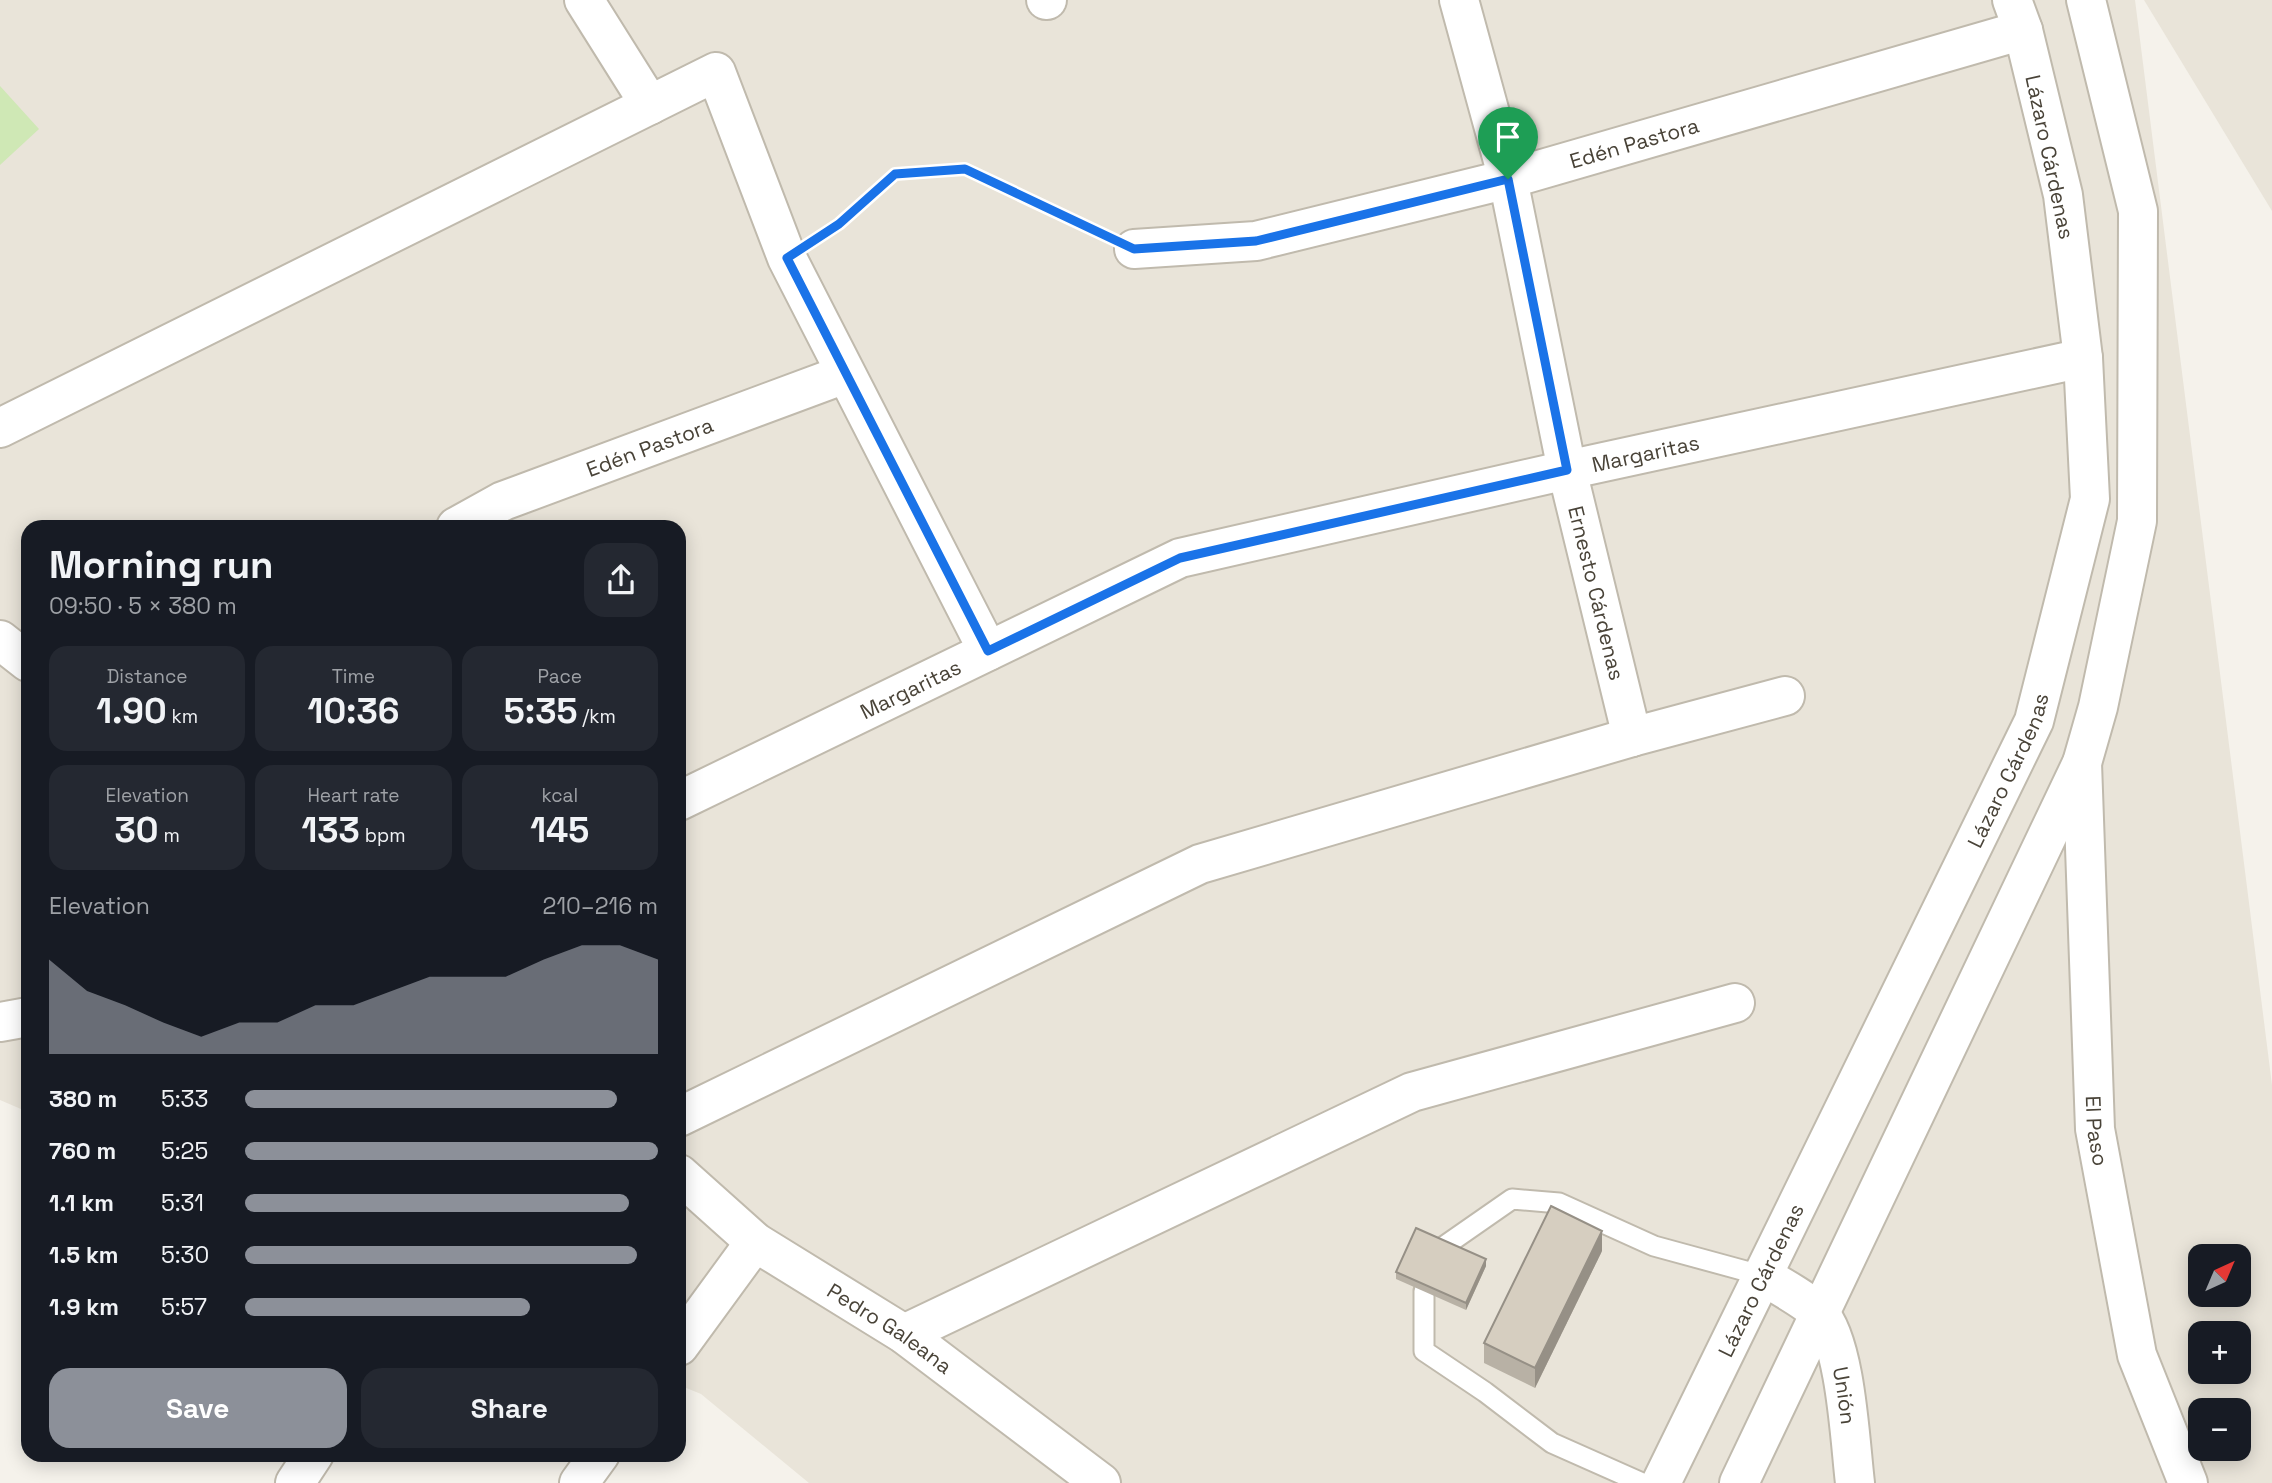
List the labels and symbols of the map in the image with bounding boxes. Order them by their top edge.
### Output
street label: Lázaro Cárdenas [2019,72,2081,242]
pin [1478,107,1538,179]
street label: Edén Pastora [1566,111,1702,174]
street label: Edén Pastora [582,411,717,482]
street label: Margaritas [1589,428,1702,478]
street label: Ernesto Cárdenas [1563,503,1631,683]
street label: Margaritas [855,653,965,725]
street label: Lázaro Cárdenas [1961,690,2054,852]
street label: El Paso [2080,1095,2115,1168]
street label: Lázaro Cárdenas [1711,1199,1809,1361]
north arrow [2188,1244,2250,1307]
street label: Pedro Galeana [822,1277,958,1379]
street label: Unión [1827,1364,1863,1426]

